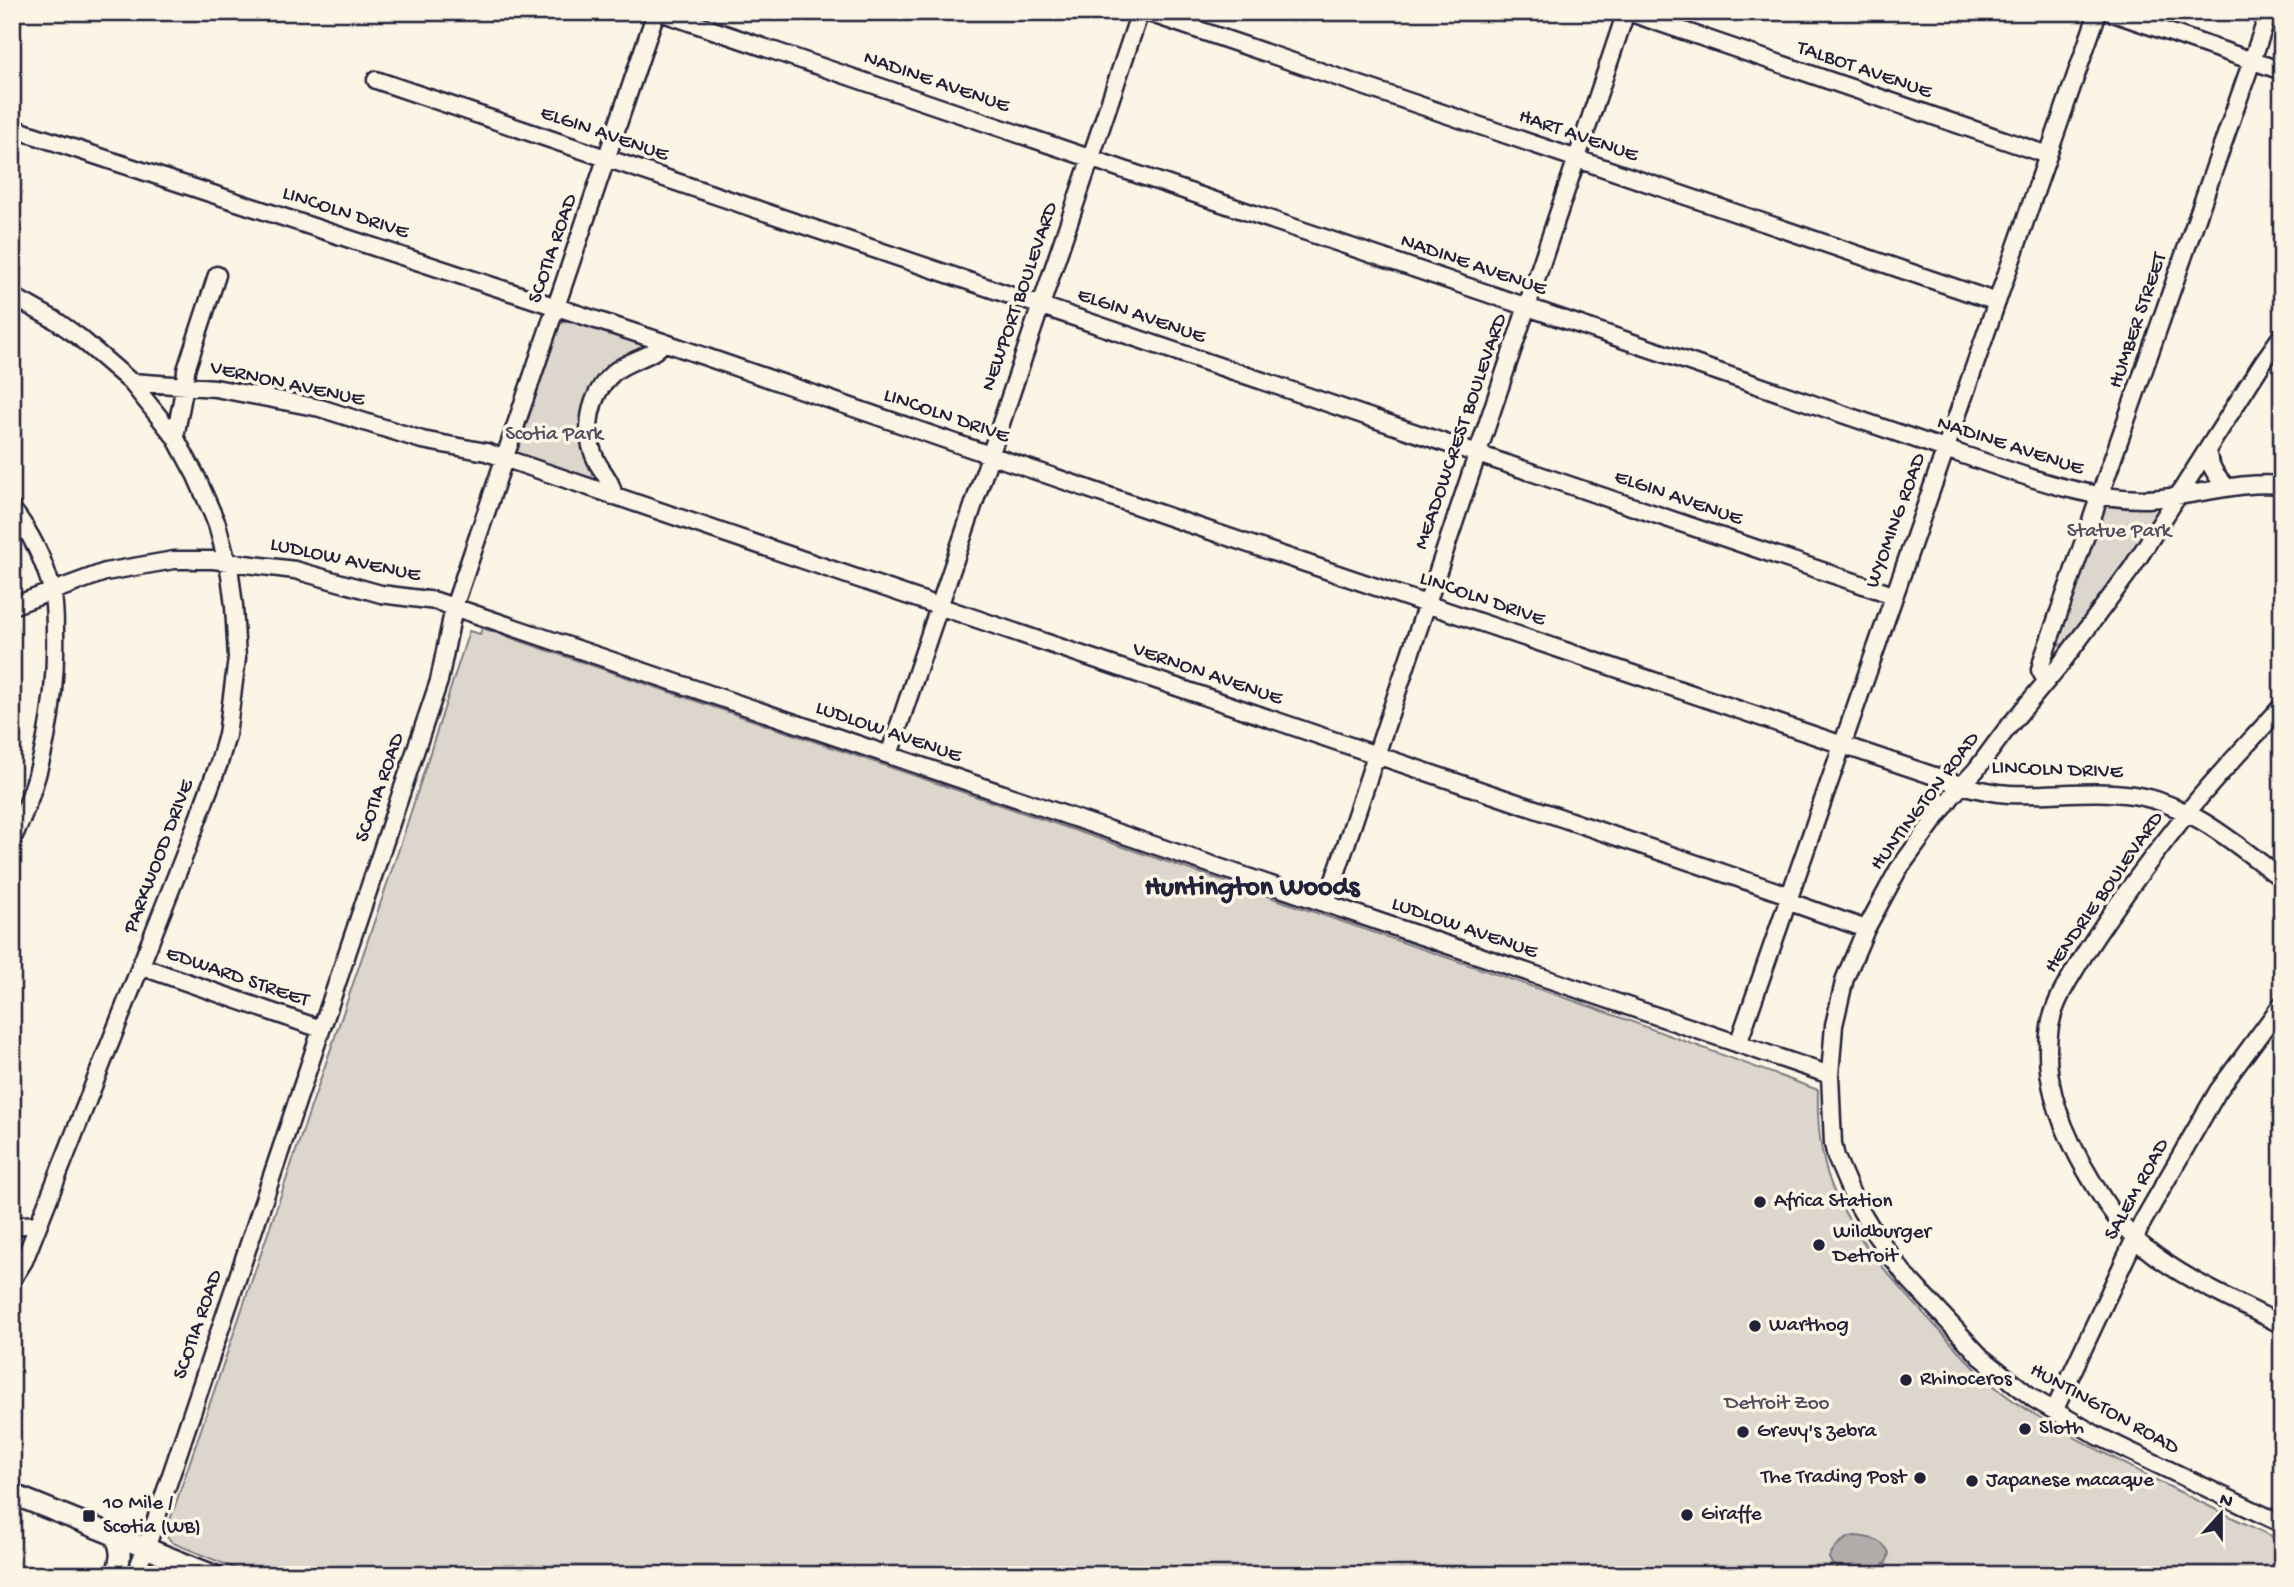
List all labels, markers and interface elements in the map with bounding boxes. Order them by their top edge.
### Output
street label: TALBOT AVENUE [1792,36,1935,106]
street label: NADINE AVENUE [860,46,1013,120]
street label: ELGIN AVENUE [537,101,672,169]
street label: HART AVENUE [1515,105,1642,169]
street label: LINCOLN DRIVE [279,182,412,246]
street label: SCOTIA ROAD [524,191,584,307]
street label: NEWPORT BOULEVARD [977,199,1065,395]
street label: NADINE AVENUE [1397,229,1550,303]
street label: HUMBER STREET [2104,249,2174,392]
street label: ELGIN AVENUE [1074,283,1209,351]
street label: MEADOWCREST BOULEVARD [1410,311,1514,553]
street label: VERNON AVENUE [207,356,367,414]
street label: LINCOLN DRIVE [880,384,1013,450]
street label: NADINE AVENUE [1934,412,2087,483]
park label: Scotia Park [505,423,605,448]
street label: WYOMING ROAD [1861,450,1933,592]
street label: ELGIN AVENUE [1611,465,1746,533]
park label: Statue Park [2067,520,2174,545]
street label: LUDLOW AVENUE [268,533,423,589]
street label: LINCOLN DRIVE [1416,567,1549,633]
street label: VERNON AVENUE [1128,637,1286,713]
street label: LUDLOW AVENUE [812,696,965,770]
street label: HUNTINGTON ROAD [1866,728,1986,876]
street label: SCOTIA ROAD [351,730,411,846]
street label: LINCOLN DRIVE [1991,756,2124,786]
street label: PARKWOOD DRIVE [119,776,201,938]
street label: HENDRIE BOULEVARD [2040,807,2170,979]
district label: Huntington Woods [1145,872,1361,905]
street label: LUDLOW AVENUE [1388,892,1541,966]
street label: EDWARD STREET [162,942,313,1014]
street label: SALEM ROAD [2100,1135,2176,1245]
place label: Africa Station [1774,1190,1893,1215]
marker: Africa Station [1752,1194,1768,1210]
place label: Wildburger Detroit [1831,1221,1932,1270]
marker: Wildburger Detroit [1811,1237,1827,1253]
street label: SCOTIA ROAD [169,1267,229,1383]
place label: Warthog [1769,1314,1849,1339]
marker: Warthog [1747,1318,1763,1334]
street label: HUNTINGTON ROAD [2025,1359,2183,1462]
place label: Rhinoceros [1920,1368,2013,1393]
marker: Rhinoceros [1898,1372,1914,1388]
park label: Detroit Zoo [1723,1392,1830,1417]
place label: Sloth [2039,1417,2084,1442]
place label: Grevy's zebra [1757,1420,1878,1445]
marker: Sloth [2017,1421,2033,1437]
marker: Grevy's zebra [1735,1424,1751,1440]
place label: The Trading Post [1760,1466,1908,1491]
place label: Japanese macaque [1986,1469,2155,1494]
marker: The Trading Post [1912,1470,1928,1486]
marker: Japanese macaque [1964,1473,1980,1489]
north arrow [2186,1478,2256,1548]
text: N [2216,1488,2236,1514]
place label: 10 Mile / Scotia (WB) [102,1492,201,1541]
place label: Giraffe [1701,1503,1763,1528]
marker: Giraffe [1679,1507,1695,1523]
marker: 10 Mile / Scotia (WB) [81,1508,97,1524]

